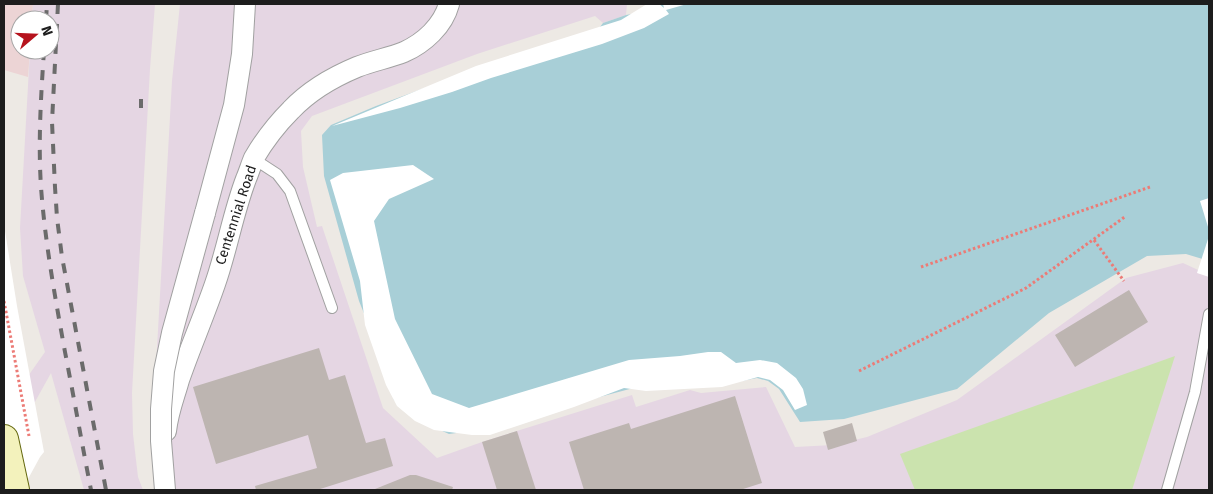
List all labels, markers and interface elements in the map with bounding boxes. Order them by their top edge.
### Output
north arrow [10,10,60,60]
text: N [37,24,56,38]
street label: Centennial Road [212,163,260,267]

